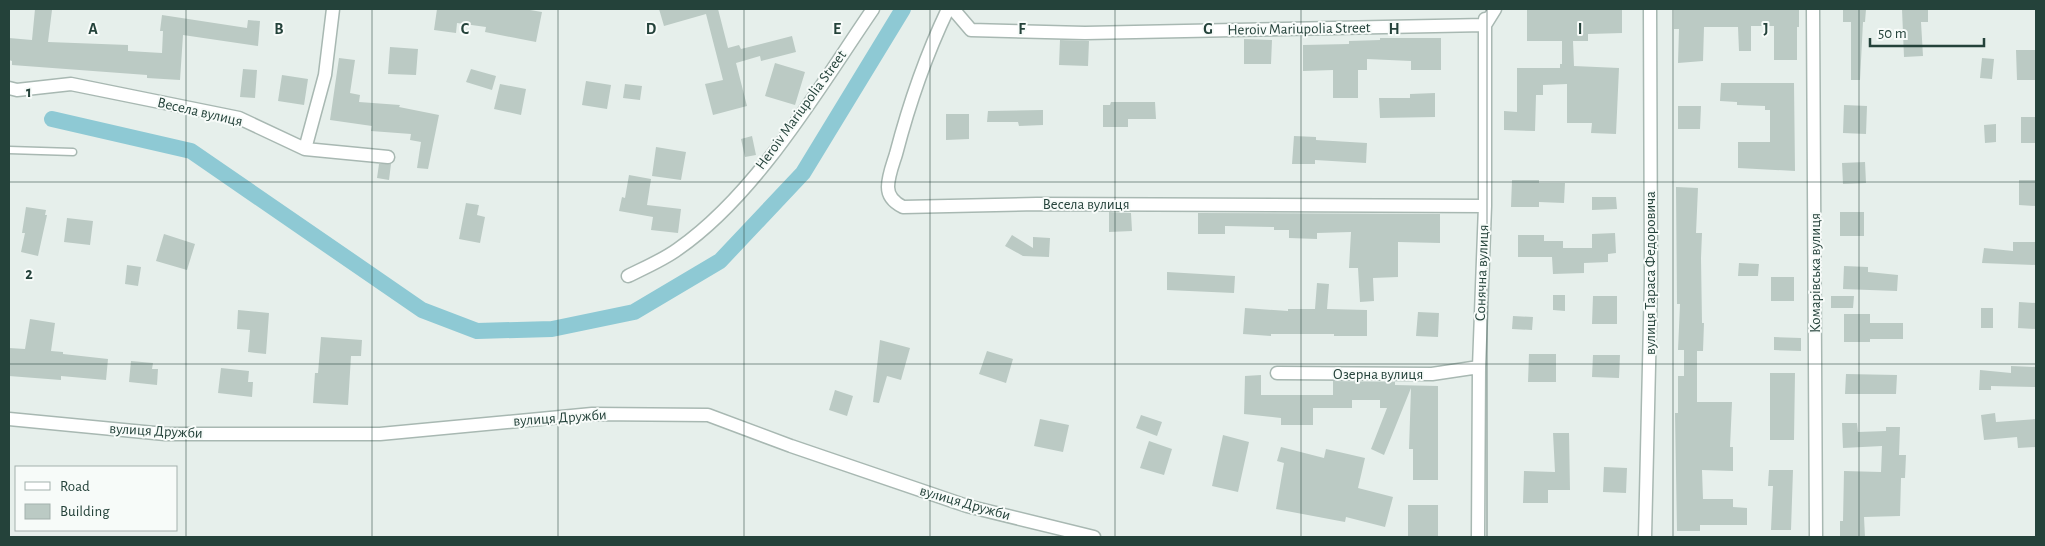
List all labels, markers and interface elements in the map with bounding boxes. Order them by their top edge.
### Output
scale bar [1870,15,1984,47]
street label: Heroiv Mariupolia Street [1227,20,1371,38]
text: A [88,21,98,37]
text: B [274,21,284,37]
text: C [461,21,470,37]
text: D [646,21,657,37]
text: E [833,21,841,37]
text: F [1018,21,1026,37]
text: G [1203,21,1213,37]
text: H [1388,21,1400,37]
text: I [1578,21,1582,37]
text: J [1763,21,1769,37]
text: 50 m [1878,26,1907,41]
street label: Heroiv Mariupolia Street [753,48,849,172]
text: 1 [26,84,32,100]
street label: Весела вулиця [156,95,244,129]
street label: вулиця Тараса Федоровича [1643,191,1658,355]
street label: Весела вулиця [1042,197,1130,212]
street label: Комарівська вулиця [1808,213,1823,333]
street label: Сонячна вулиця [1473,224,1491,322]
text: 2 [25,266,33,282]
street label: Озерна вулиця [1333,367,1423,382]
street label: вулиця Дружби [513,407,607,429]
street label: вулиця Дружби [109,421,203,441]
legend [15,466,178,531]
text: Road [60,479,90,494]
street label: вулиця Дружби [918,483,1012,523]
text: Building [60,504,110,519]

